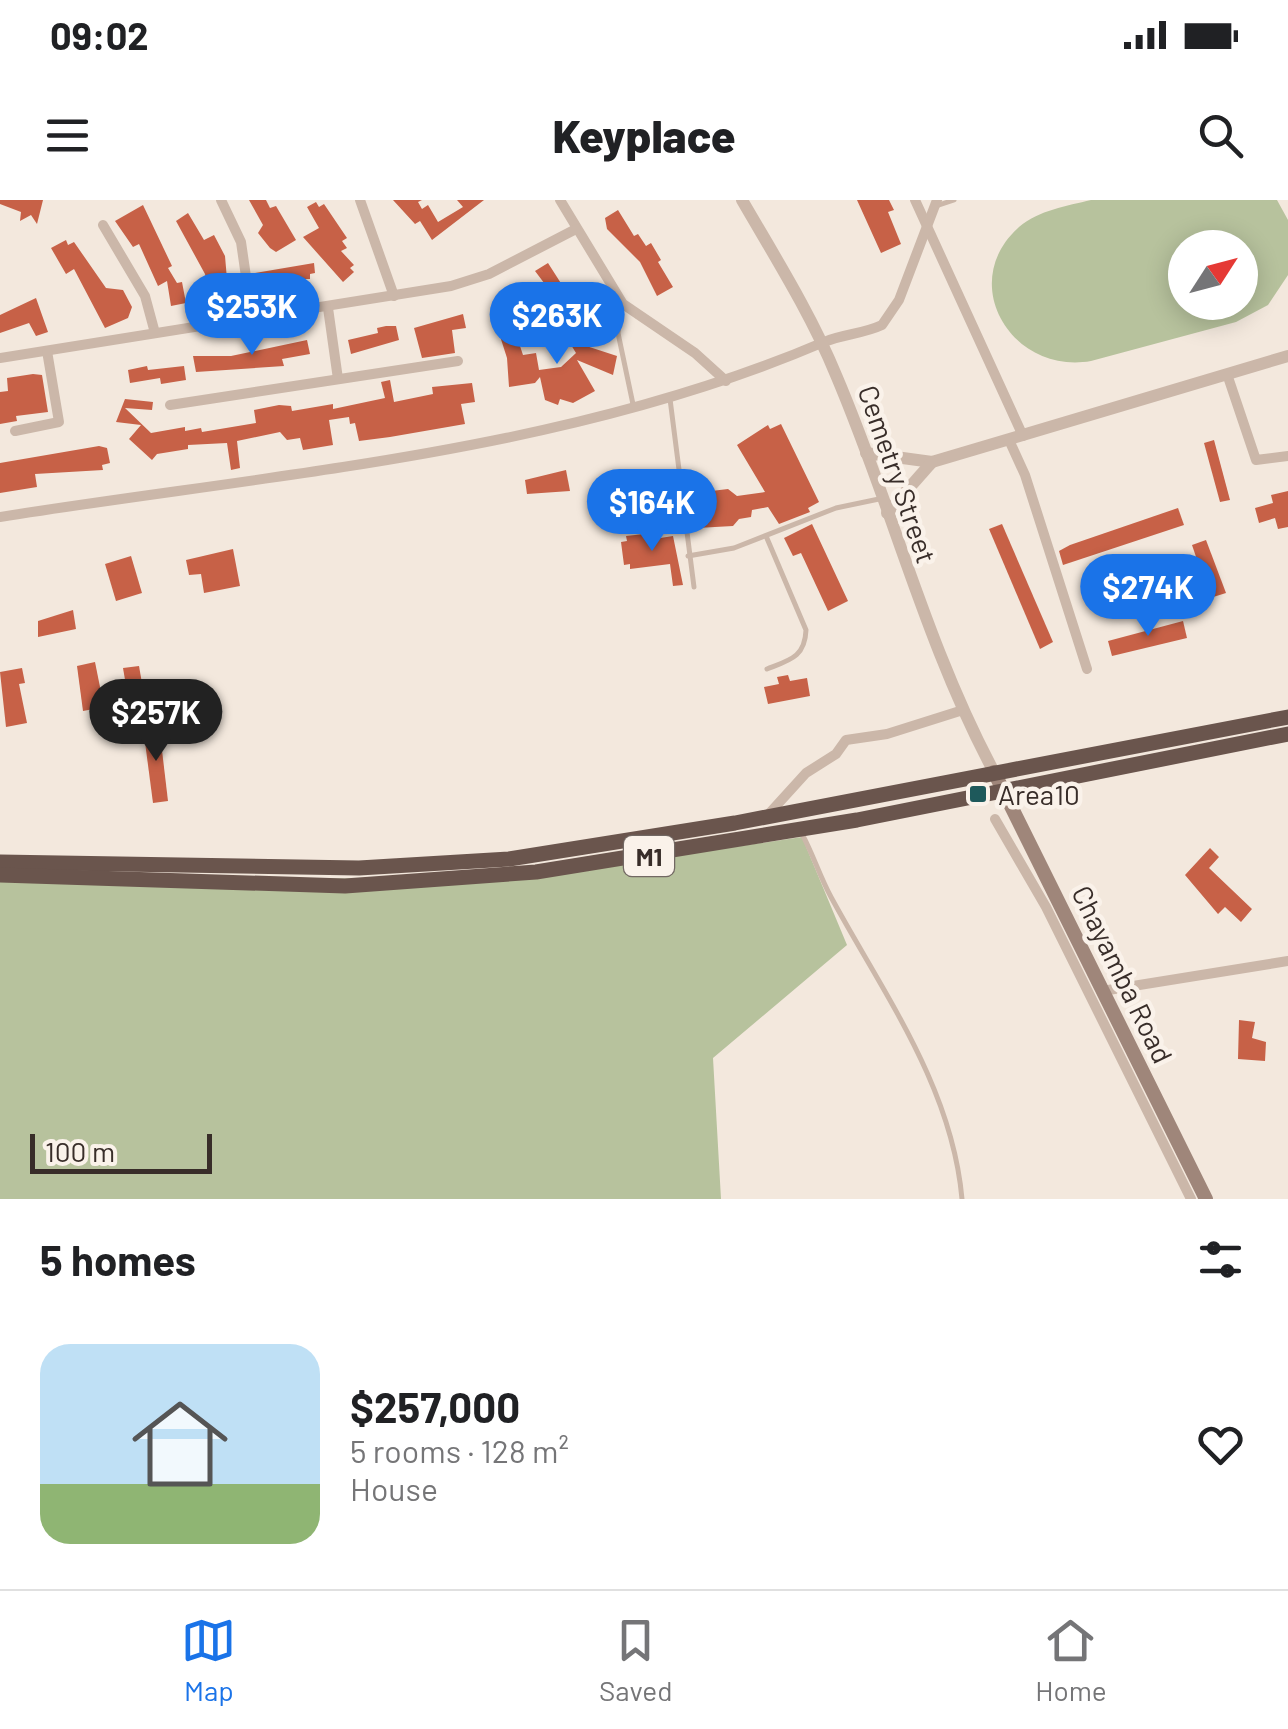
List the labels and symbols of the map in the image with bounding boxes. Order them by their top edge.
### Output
north arrow [1168,230,1258,320]
pin: $253K [182,273,322,358]
pin: $263K [487,282,627,367]
street label: Cemetry Street [852,381,944,567]
pin: $164K [582,469,722,554]
pin: $274K [1078,554,1218,639]
pin: $257K [86,679,226,764]
place label: Area10 [998,777,1080,811]
marker: Area10 [967,783,989,805]
road number: M1 [624,836,674,876]
street label: Chayamba Road [1065,880,1181,1068]
scale bar [30,1129,212,1174]

